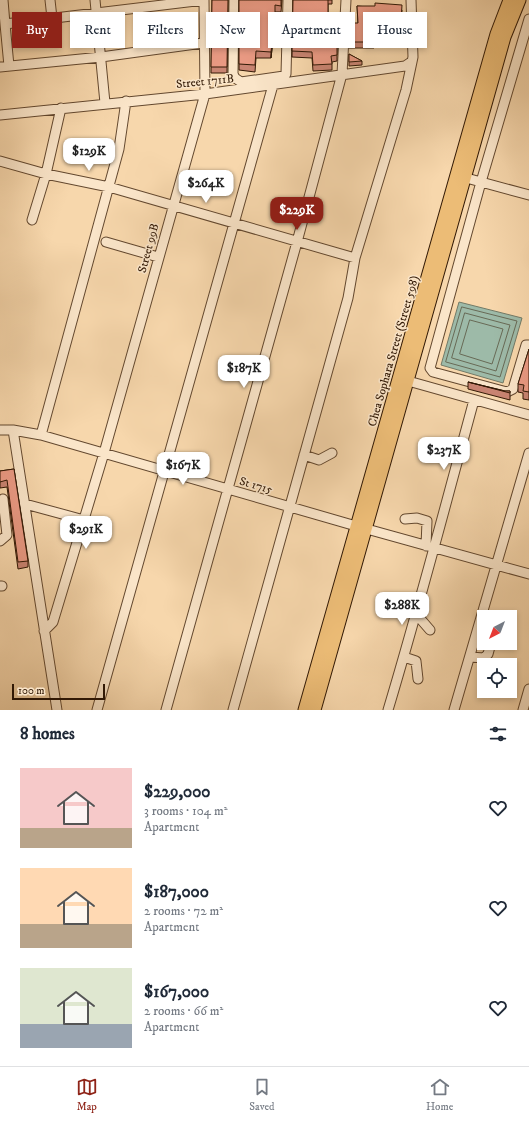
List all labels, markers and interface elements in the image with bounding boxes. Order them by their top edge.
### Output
chip: Buy [12,12,62,48]
chip: Rent [70,12,125,48]
chip: Filters [133,12,198,48]
chip: New [206,12,260,48]
chip: Apartment [268,12,355,48]
chip: House [363,12,427,48]
street label: Street 1711B [175,71,235,92]
pin: $129K [61,138,117,172]
text: $129K [72,143,106,159]
pin: $264K [178,170,234,204]
text: $264K [188,175,224,191]
pin: $229K [269,197,325,231]
text: $229K [279,202,315,218]
street label: Street 99B [135,222,162,274]
street label: Chea Sophara Street (Street 598) [365,274,422,428]
pin: $187K [216,355,272,389]
text: $187K [227,360,261,376]
pin: $237K [416,437,472,471]
text: $237K [427,442,461,458]
pin: $167K [155,452,211,486]
text: $167K [166,457,200,473]
street label: St 1715 [238,474,274,497]
pin: $291K [58,516,114,550]
text: $291K [69,521,103,537]
pin: $288K [374,592,430,626]
text: $288K [384,597,420,613]
north arrow [477,610,517,650]
map controls [477,610,517,698]
button: locate [477,658,517,698]
scale bar [12,682,105,701]
text: 100 m [18,684,44,698]
text: 8 homes [20,723,75,745]
icon: filters [487,723,509,745]
text: $229,000 [144,781,210,803]
icon: home [52,784,100,832]
icon: heart [487,797,509,819]
text: 3 rooms · 104 m² [144,803,227,819]
text: Apartment [144,819,199,835]
text: $187,000 [144,881,209,903]
icon: home [52,884,100,932]
icon: heart [487,897,509,919]
text: 2 rooms · 72 m² [144,903,223,919]
text: Apartment [144,919,199,935]
text: $167,000 [144,981,209,1003]
icon: home [52,984,100,1032]
icon: heart [487,997,509,1019]
text: 2 rooms · 66 m² [144,1003,223,1019]
text: Apartment [144,1019,199,1035]
tab: Map [76,1076,98,1114]
tab: Saved [249,1076,275,1114]
tab: Home [426,1076,453,1114]

